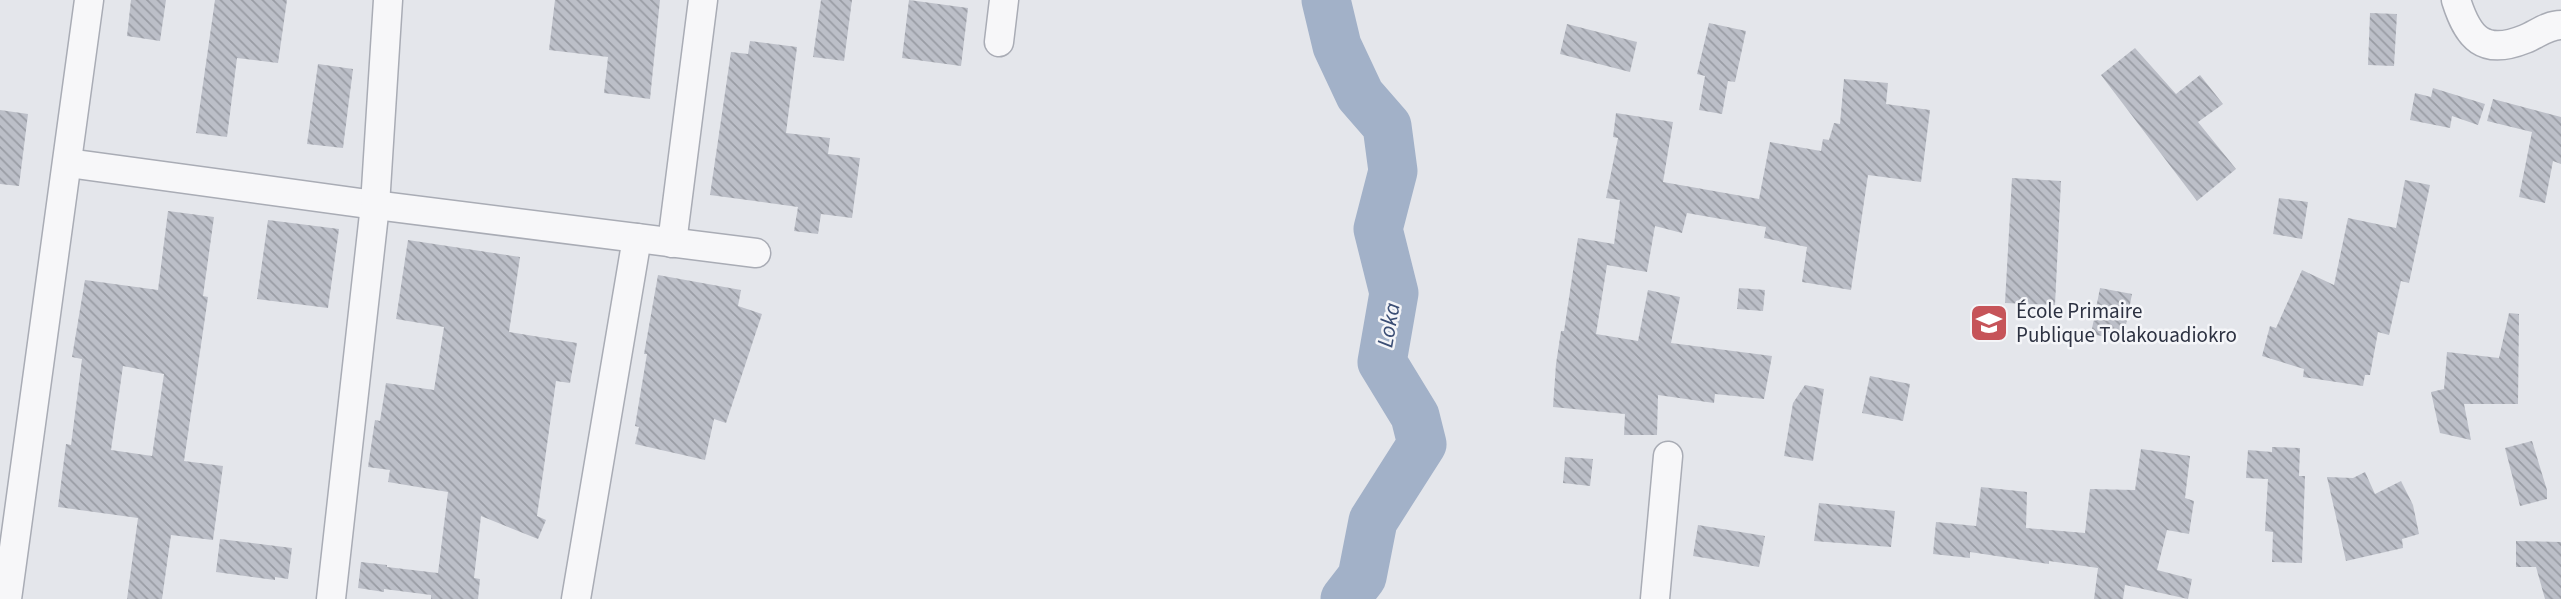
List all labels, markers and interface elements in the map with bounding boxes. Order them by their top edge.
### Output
place label: École Primaire Publique Tolakouadiokro [2016,296,2237,350]
water label: Loka [1368,300,1409,350]
school or university icon: École Primaire Publique Tolakouadiokro [1968,302,2010,344]

